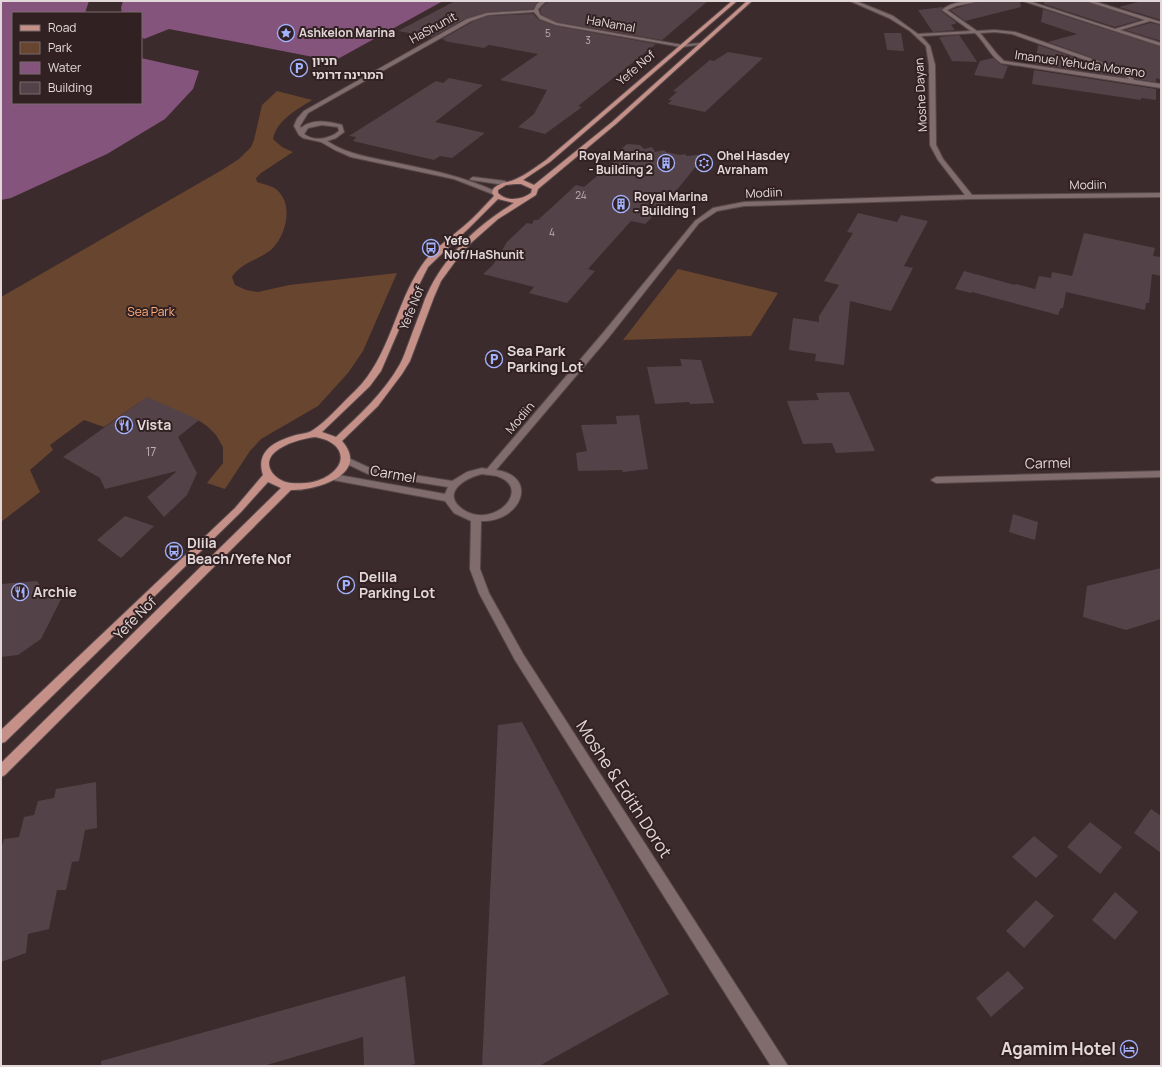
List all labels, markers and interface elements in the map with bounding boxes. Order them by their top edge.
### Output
street label: HaShunit [406,8,459,47]
street label: HaNamal [585,11,637,36]
legend [12,12,142,104]
text: Road [48,19,76,36]
place icon: Ashkelon Marina [276,23,296,43]
place label: Ashkelon Marina [299,24,395,41]
house number: 5 [545,26,551,40]
house number: 3 [585,33,591,47]
text: Park [48,39,73,56]
street label: Yefe Nof [613,46,659,89]
street label: Imanuel Yehuda Moreno [1014,46,1146,81]
place label: חניון המרינה דרומי [312,52,383,83]
parking icon: חניון המרינה דרומי [289,58,309,78]
street label: Moshe Dayan [910,58,931,133]
text: Water [48,59,82,76]
text: Building [48,79,92,96]
place label: Royal Marina - Building 2 [579,147,653,178]
place label: Ohel Hasdey Avraham [717,147,790,178]
building icon: Royal Marina - Building 2 [656,153,676,173]
synagogue icon: Ohel Hasdey Avraham [694,153,714,173]
street label: Modiin [1069,176,1107,193]
street label: Modiin [745,183,783,202]
house number: 24 [575,188,587,202]
place label: Royal Marina - Building 1 [634,188,708,219]
building icon: Royal Marina - Building 1 [611,194,631,214]
house number: 4 [549,225,555,239]
place label: Yefe Nof/HaShunit [444,232,524,263]
bus stop icon: Yefe Nof/HaShunit [421,238,441,258]
street label: Yefe Nof [395,283,428,332]
park label: Sea Park [127,303,176,320]
place label: Sea Park Parking Lot [507,341,583,376]
parking icon: Sea Park Parking Lot [484,349,504,369]
street label: Modiin [501,398,538,437]
restaurant icon: Vista [114,415,134,435]
place label: Vista [137,415,171,434]
house number: 17 [146,443,156,460]
street label: Carmel [1025,453,1071,472]
street label: Carmel [369,460,417,487]
place label: Dlila Beach/Yefe Nof [187,533,292,568]
bus stop icon: Dlila Beach/Yefe Nof [164,541,184,561]
place label: Delila Parking Lot [359,567,435,602]
parking icon: Delila Parking Lot [336,575,356,595]
restaurant icon: Archie [10,582,30,602]
place label: Archie [33,582,77,601]
street label: Yefe Nof [109,592,160,643]
street label: Moshe & Edith Dorot [571,716,678,862]
place label: Agamim Hotel [1001,1037,1116,1060]
hotel icon: Agamim Hotel [1119,1039,1139,1059]

